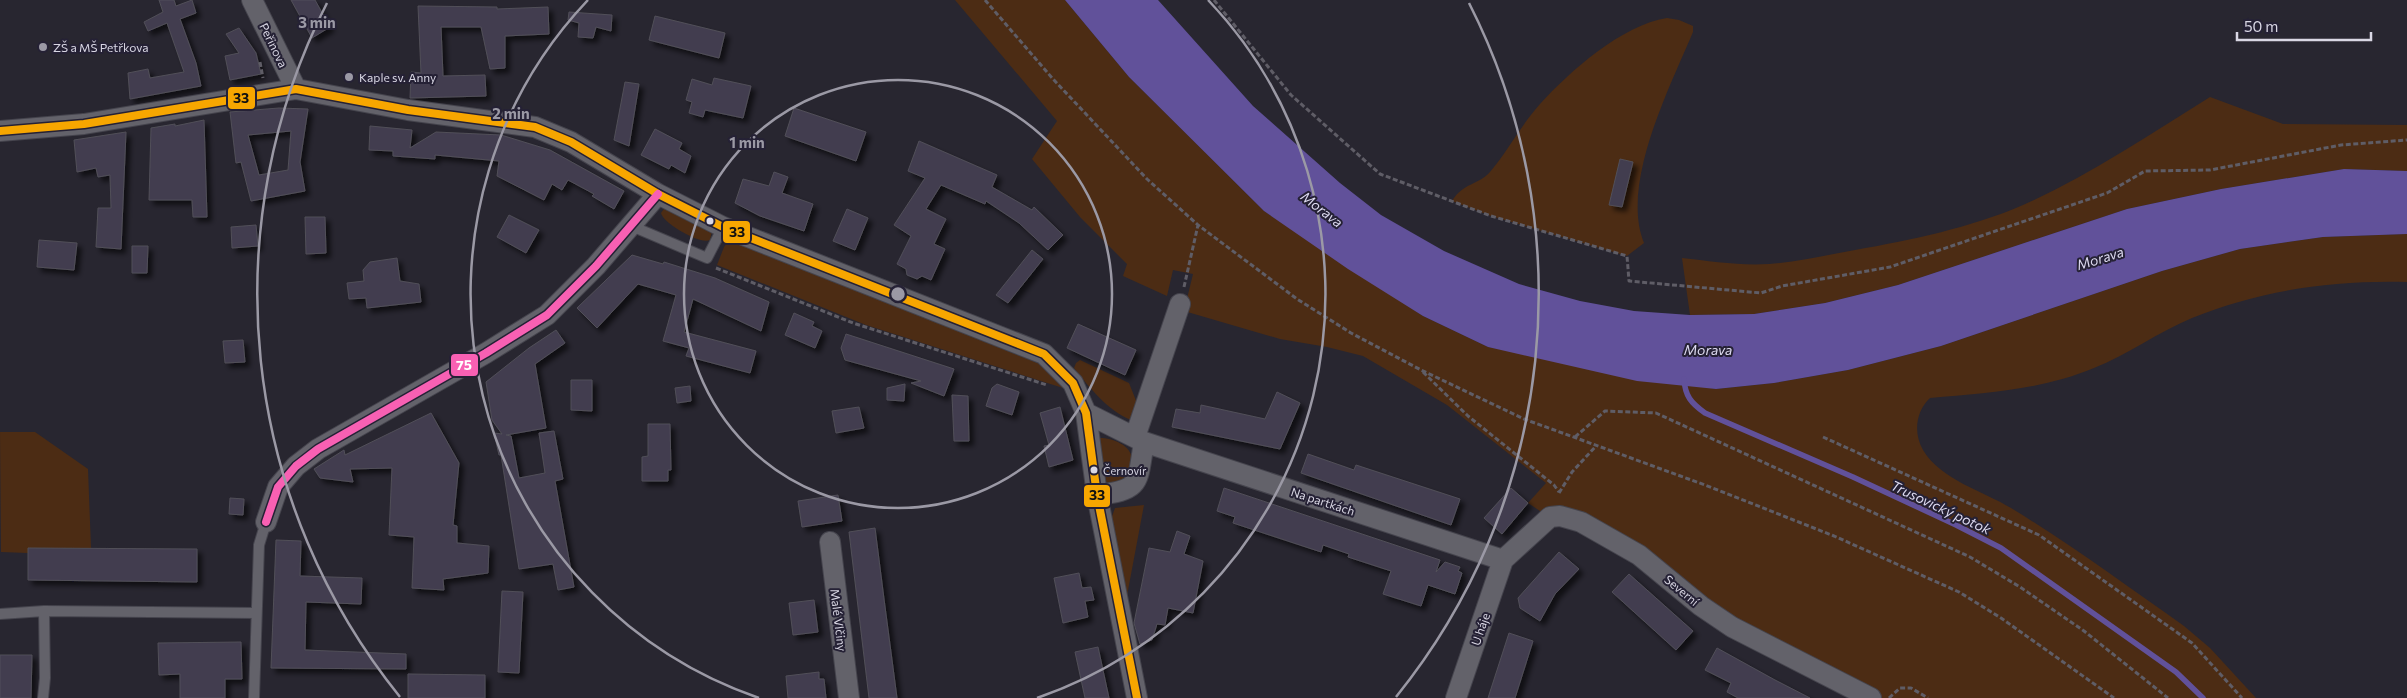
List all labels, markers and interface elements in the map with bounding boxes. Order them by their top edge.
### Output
scale bar [2237,10,2371,42]
text: 3 min [298,13,336,31]
text: 50 m [2244,17,2278,35]
street label: Peřinova [257,21,291,69]
place label: ZŠ a MŠ Petřkova [53,40,149,54]
marker: ZŠ a MŠ Petřkova [37,41,49,53]
place label: Kaple sv. Anny [359,70,436,84]
marker: Kaple sv. Anny [343,71,355,83]
line badge: 33 [227,86,256,110]
text: 33 [233,89,249,106]
text: 2 min [492,104,530,122]
text: 1 min [729,133,765,151]
water label: Morava [1298,187,1346,231]
unlabelled marker [705,216,715,226]
line badge: 33 [722,220,751,244]
text: 33 [729,223,745,240]
water label: Morava [2074,243,2126,273]
centre of rings [889,285,907,303]
water label: Morava [1684,341,1732,358]
line badge: 75 [450,353,479,377]
text: 75 [456,356,472,373]
place label: Černovír [1103,463,1147,477]
marker: Černovír [1089,465,1099,475]
water label: Trusovický potok [1888,476,1994,538]
line badge: 33 [1083,484,1111,508]
street label: Na partkách [1289,484,1357,518]
text: 33 [1089,486,1105,503]
street label: Severní [1662,572,1703,609]
street label: Malé Vlčiny [828,588,850,652]
street label: U háje [1468,611,1492,647]

